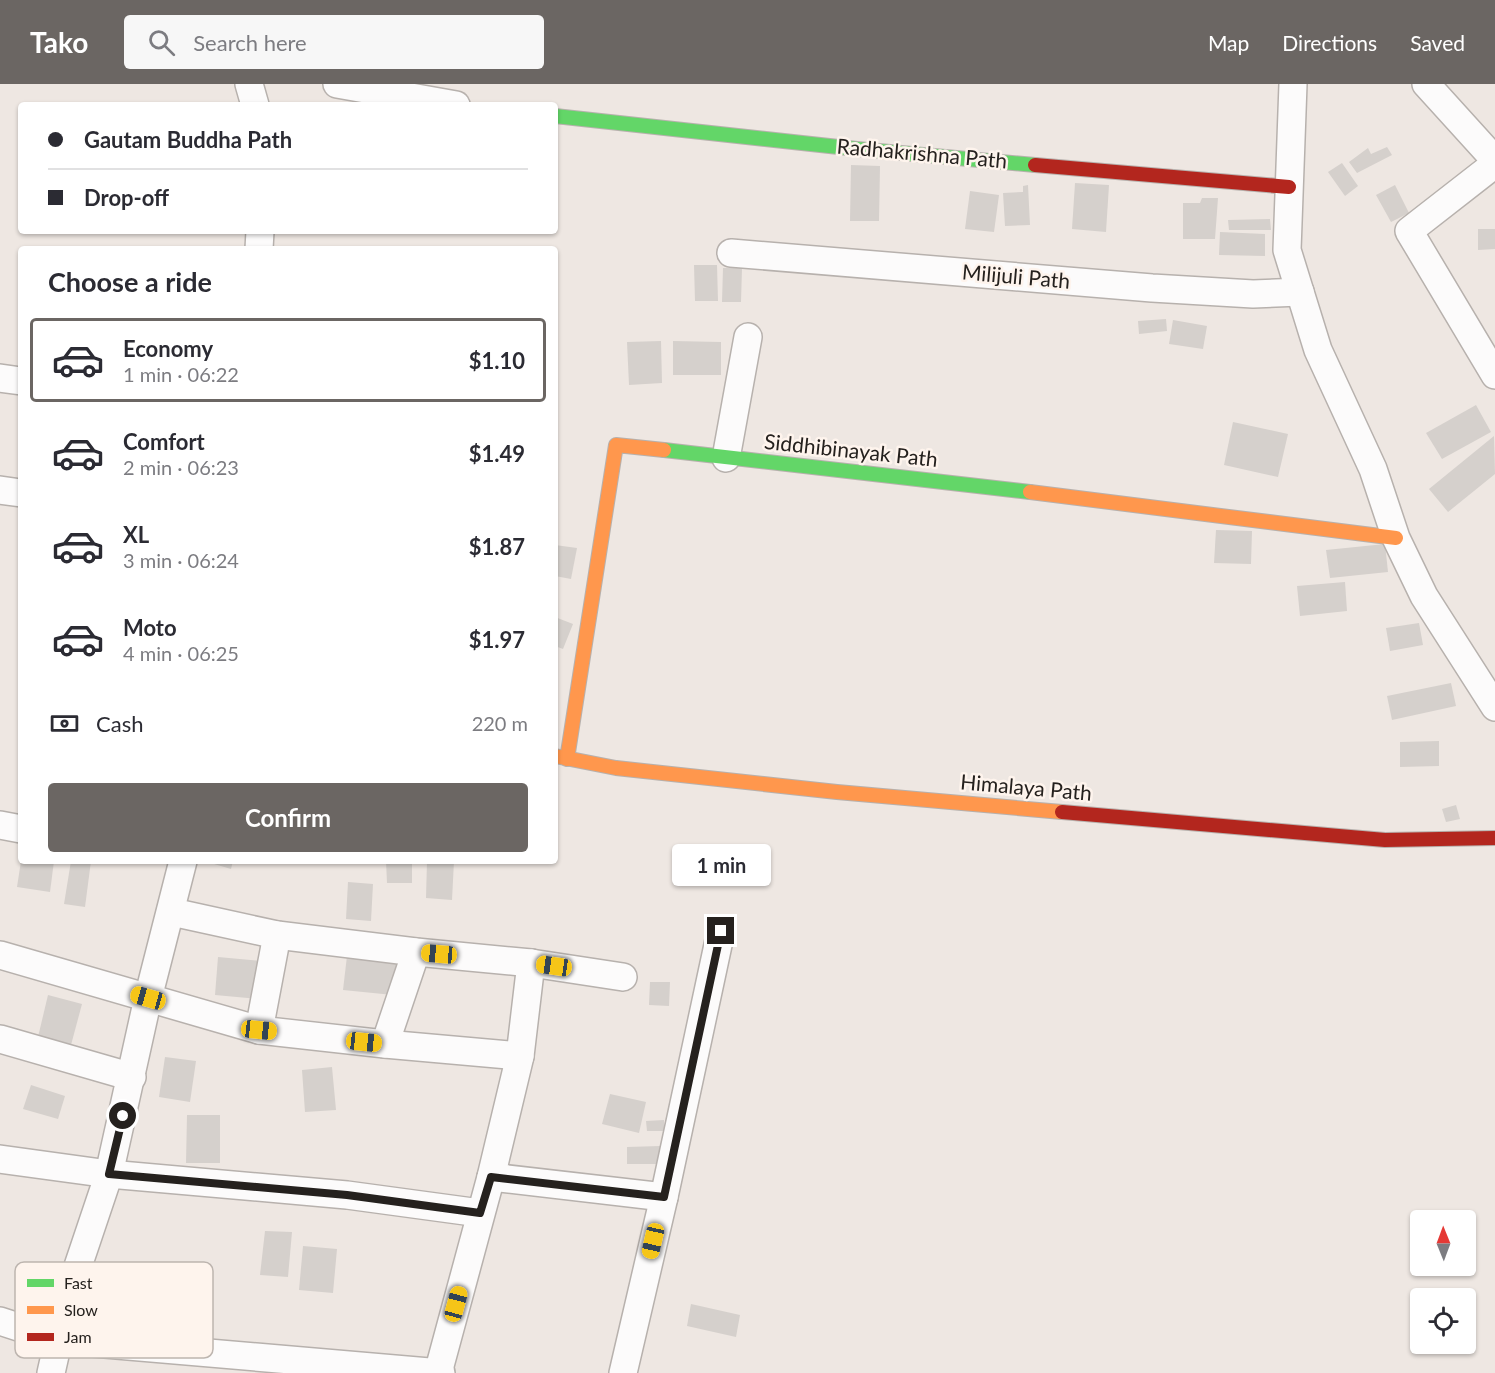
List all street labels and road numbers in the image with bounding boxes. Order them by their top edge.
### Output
street label: Radhakrishna Path [836,133,1008,172]
street label: Milijuli Path [961,258,1071,293]
street label: Siddhibinayak Path [763,428,939,471]
street label: Himalaya Path [959,768,1093,805]

